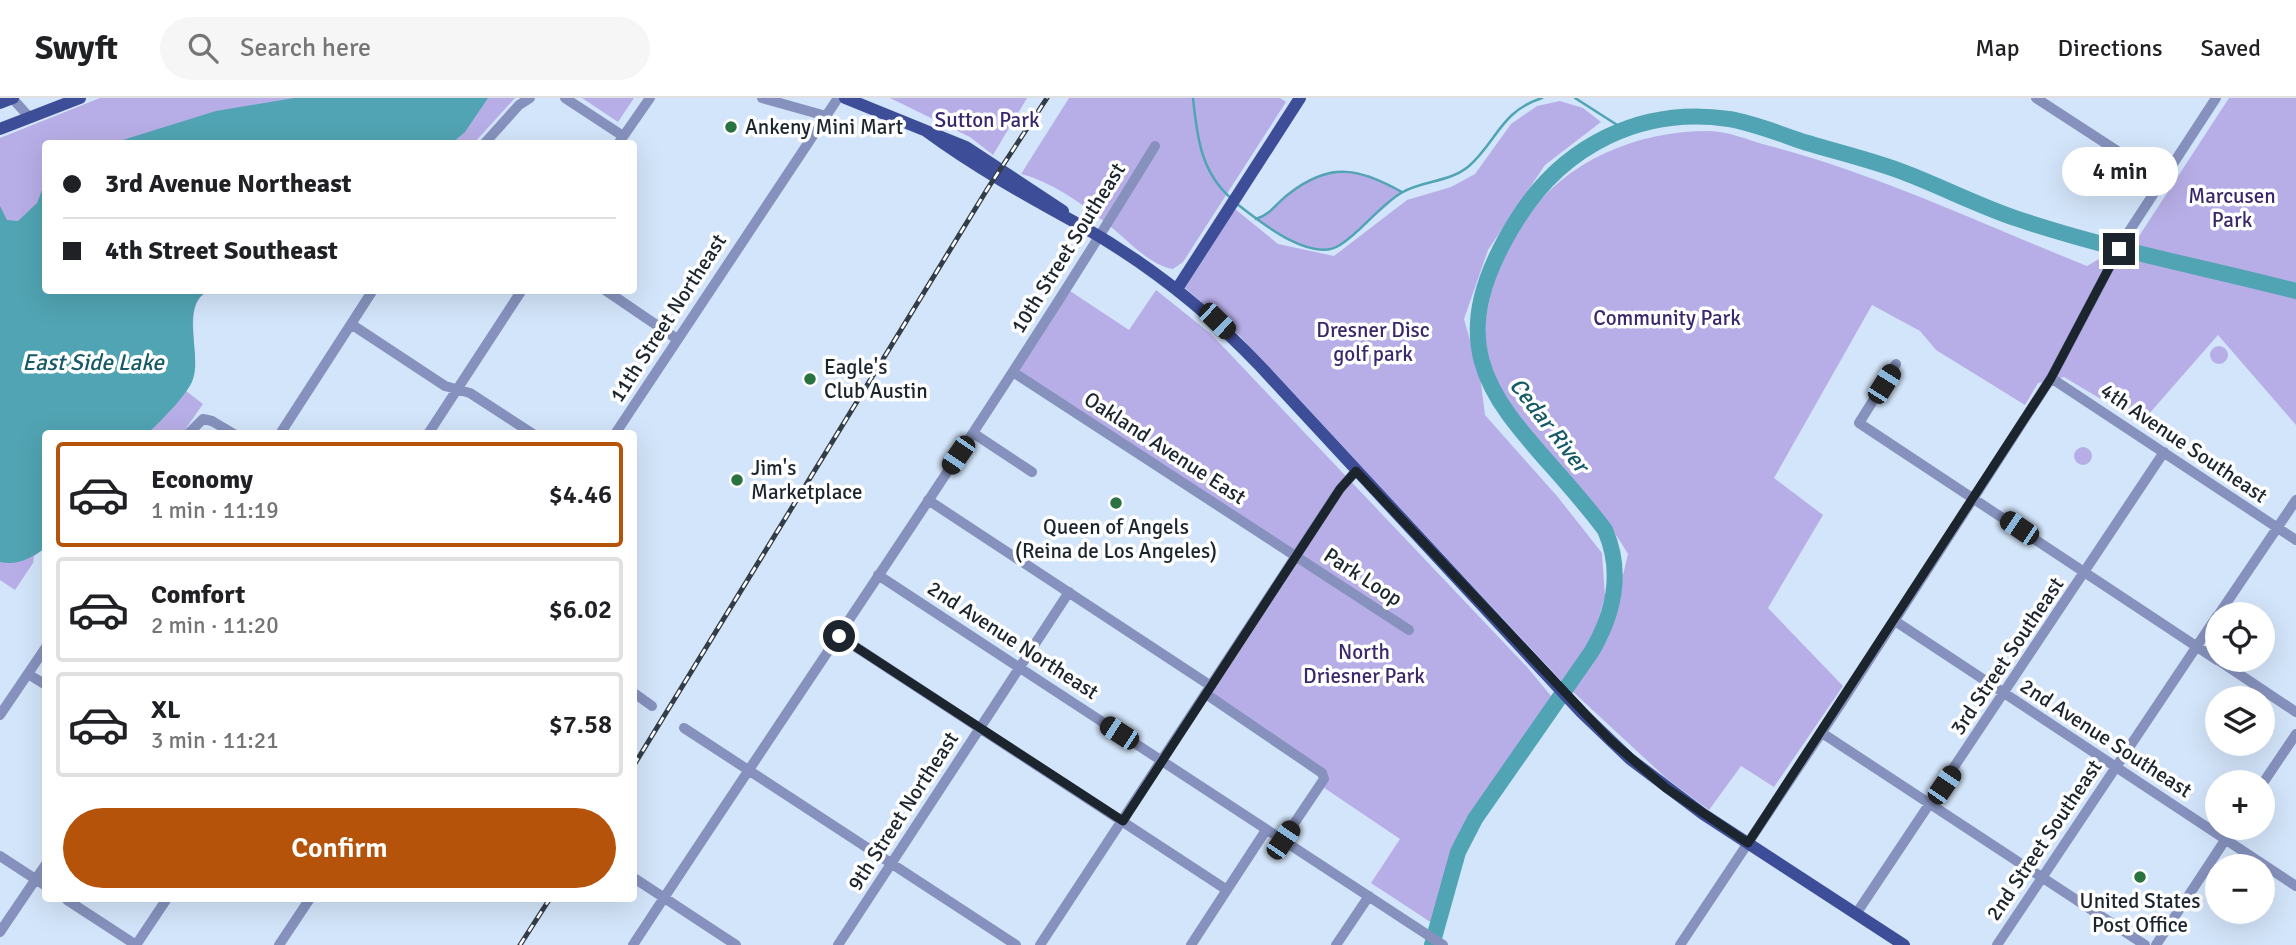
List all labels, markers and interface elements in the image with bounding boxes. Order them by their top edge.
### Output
search box [160,17,650,80]
text: Swyft [35,28,118,69]
icon: search [184,29,222,67]
text: Search here [240,32,371,64]
text: Map [1975,33,2020,63]
text: Directions [2058,33,2163,63]
text: Saved [2201,33,2261,63]
park label: Sutton Park [934,107,1040,133]
place label: Ankeny Mini Mart [745,114,903,140]
marker: Ankeny Mini Mart [723,119,739,135]
callout: 4 min [2061,148,2177,197]
text: 4 min [2092,157,2148,186]
street label: 10th Street Southeast [1005,158,1131,338]
text: 3rd Avenue Northeast [105,168,351,200]
park label: Marcusen Park [2188,183,2276,233]
street label: 11th Street Northeast [604,229,732,407]
route end [2103,233,2135,265]
text: 4th Street Southeast [105,235,338,267]
car [1195,299,1240,343]
park label: Community Park [1593,305,1741,331]
park label: Dresner Disc golf park [1316,317,1430,367]
water label: East Side Lake [22,348,165,377]
place label: Eagle's Club Austin [824,354,928,404]
car [1864,361,1905,407]
marker: Eagle's Club Austin [802,371,818,387]
water label: Cedar River [1503,372,1597,481]
street label: 4th Avenue Southeast [2096,378,2272,508]
street label: Oakland Avenue East [1079,386,1251,510]
car [938,432,979,478]
place label: Jim's Marketplace [751,455,863,505]
icon: car [67,463,130,526]
text: Economy [151,464,253,496]
marker: Jim's Marketplace [729,472,745,488]
text: $4.46 [549,479,612,511]
marker: Queen of Angels (Reina de Los Angeles) [1108,495,1124,511]
text: 1 min · 11:19 [151,496,279,525]
car [1996,508,2043,548]
place label: Queen of Angels (Reina de Los Angeles) [1015,514,1217,564]
street label: Park Loop [1319,542,1407,612]
street label: 3rd Street Southeast [1945,572,2069,740]
street label: 2nd Avenue Northeast [923,575,1103,705]
icon: car [67,578,130,641]
text: Comfort [151,579,245,611]
text: $6.02 [549,594,612,626]
map controls [2205,602,2275,924]
button: locate [2205,602,2275,672]
text: 2 min · 11:20 [151,611,279,640]
route start [823,620,855,652]
park label: North Driesner Park [1303,639,1425,689]
street label: 2nd Avenue Southeast [2015,673,2197,803]
button: layers [2205,686,2275,756]
icon: car [67,693,130,756]
text: XL [151,694,181,726]
text: $7.58 [549,709,612,741]
car [1096,713,1143,753]
text: 3 min · 11:21 [151,726,279,755]
street label: 9th Street Northeast [842,727,964,895]
street label: 2nd Street Southeast [1981,755,2107,925]
car [1924,762,1965,808]
button: + [2205,770,2275,840]
button: Confirm [63,808,616,888]
car [1263,817,1304,863]
button: − [2205,854,2275,924]
marker: United States Post Office [2132,869,2148,885]
place label: United States Post Office [2080,888,2200,938]

